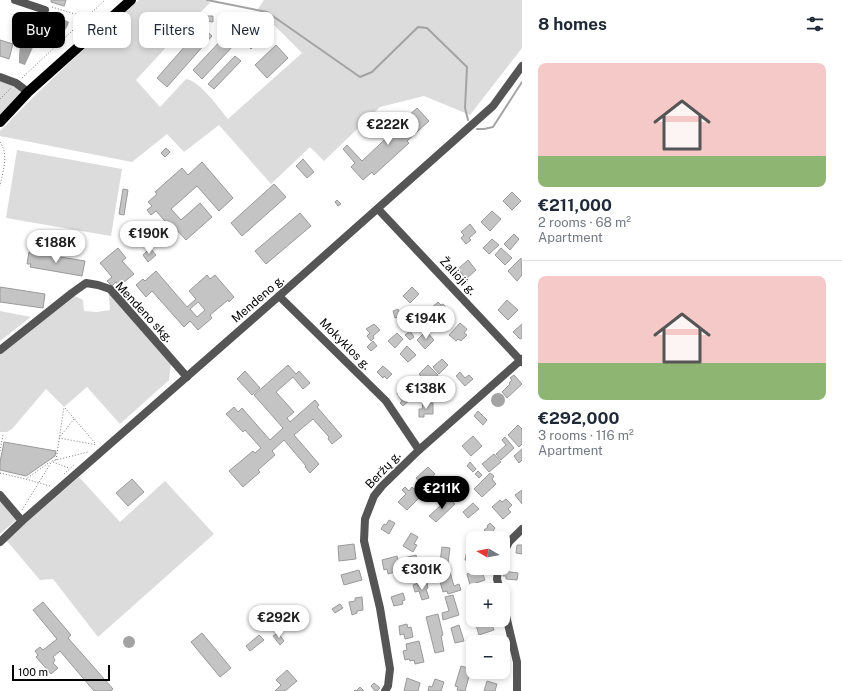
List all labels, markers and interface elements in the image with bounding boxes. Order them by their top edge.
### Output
chip: Buy [12,12,65,48]
chip: Rent [73,12,131,48]
chip: Filters [139,12,209,48]
chip: New [217,12,274,48]
icon: filters [804,13,826,35]
text: 8 homes [538,14,607,34]
icon: home [646,89,718,161]
pin: €222K [360,112,416,146]
text: €222K [367,117,409,132]
text: €211,000 [538,195,612,215]
text: 2 rooms · 68 m² [538,215,631,230]
pin: €190K [121,221,177,255]
text: €190K [129,226,169,241]
pin: €188K [28,230,84,264]
text: Apartment [538,230,603,245]
text: €188K [36,235,76,250]
street label: Žalioji g. [437,254,479,298]
street label: Mendeno g. [229,272,287,326]
street label: Mendeno skg. [112,279,176,345]
icon: home [646,302,718,374]
pin: €194K [398,306,454,340]
text: €194K [406,311,446,326]
street label: Mokyklos g. [317,316,373,372]
pin: €138K [398,376,454,410]
text: €138K [406,381,446,396]
text: €292,000 [538,408,619,428]
text: 3 rooms · 116 m² [538,428,634,443]
text: Apartment [538,443,603,458]
street label: Beržų g. [362,449,404,491]
pin: €211K [414,476,470,510]
text: €211K [423,481,461,496]
north arrow [466,531,510,575]
map controls [466,531,510,679]
pin: €301K [394,557,450,591]
text: €301K [402,562,442,577]
button: + [466,583,510,627]
pin: €292K [251,605,307,639]
text: €292K [258,610,300,625]
button: − [466,635,510,679]
scale bar [12,663,110,682]
text: 100 m [18,666,48,678]

